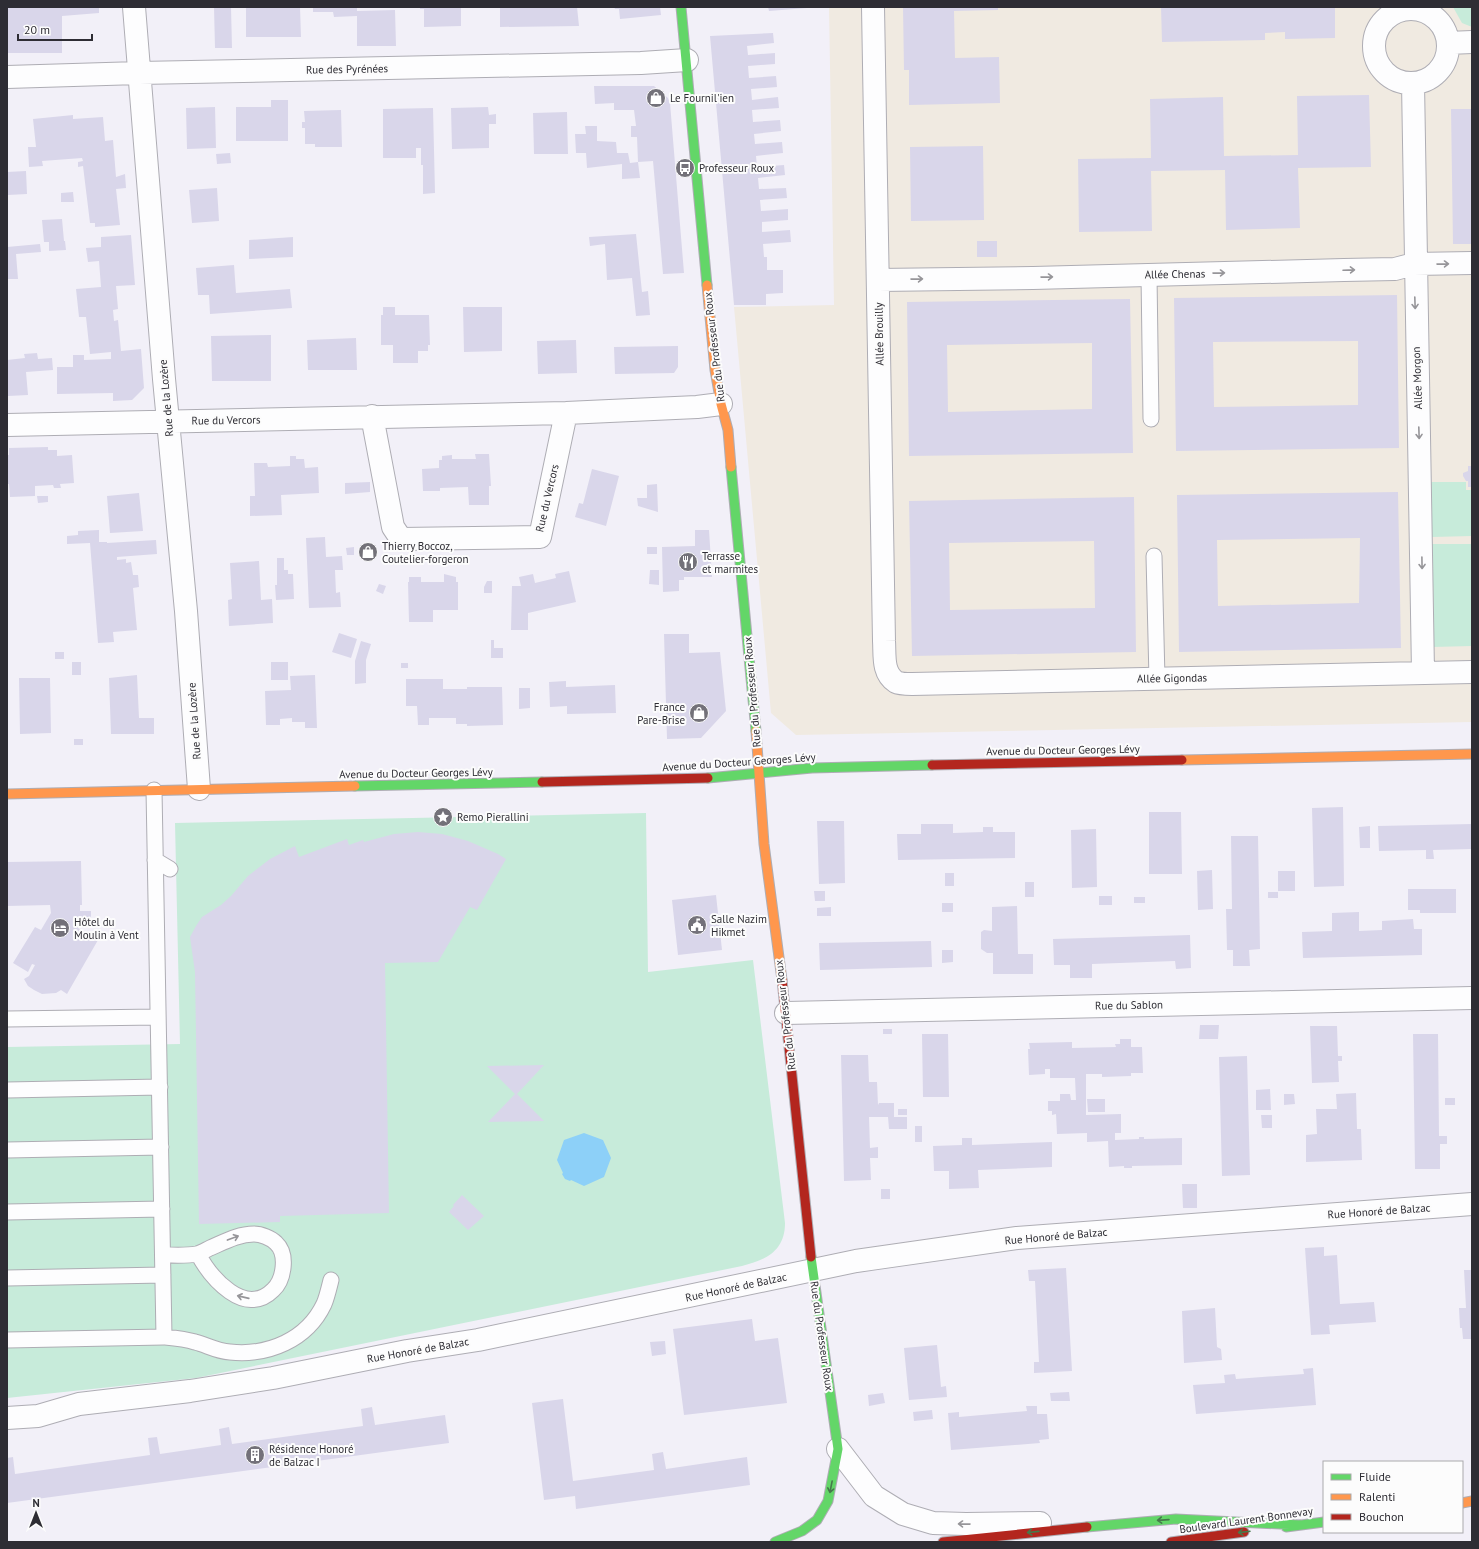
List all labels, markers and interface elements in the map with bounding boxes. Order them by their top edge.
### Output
scale bar [18,16,92,42]
text: 20 m [24,22,50,37]
street label: Rue des Pyrénées [306,61,389,77]
shop icon: Le Fournil'ien [645,87,667,109]
place label: Le Fournil'ien [670,91,734,105]
bus stop icon: Professeur Roux [674,157,696,179]
place label: Professeur Roux [699,161,775,175]
one-way arrow [1436,260,1449,268]
street label: Allée Chenas [1144,266,1206,282]
one-way arrow [1342,266,1355,274]
one-way arrow [1212,269,1225,277]
one-way arrow [1040,273,1053,281]
one-way arrow [910,275,923,283]
street label: Rue du Professeur Roux [700,291,728,403]
one-way arrow [1412,296,1419,309]
street label: Allée Brouilly [871,301,887,366]
street label: Allée Morgon [1409,346,1425,410]
street label: Rue de la Lozère [156,358,176,437]
street label: Rue du Vercors [191,412,261,428]
one-way arrow [1415,426,1423,439]
street label: Rue du Vercors [532,462,562,533]
place label: Thierry Boccoz, Coutelier-forgeron [382,539,469,566]
shop icon: Thierry Boccoz, Coutelier-forgeron [357,541,379,563]
place label: Terrasse et marmites [702,549,758,576]
restaurant icon: Terrasse et marmites [677,551,699,573]
one-way arrow [1418,556,1426,569]
street label: Rue du Professeur Roux [740,636,764,748]
street label: Allée Gigondas [1137,670,1208,686]
street label: Rue de la Lozère [184,682,204,760]
place label: France Pare-Brise [637,700,685,727]
shop icon: France Pare-Brise [688,702,710,724]
street label: Avenue du Docteur Georges Lévy [986,742,1141,758]
street label: Avenue du Docteur Georges Lévy [662,750,817,774]
street label: Avenue du Docteur Georges Lévy [339,765,494,781]
place icon: Remo Pierallini [432,806,454,828]
place label: Remo Pierallini [457,810,529,824]
place label: Salle Nazim Hikmet [711,912,767,939]
public building icon: Salle Nazim Hikmet [686,914,708,936]
place label: Hôtel du Moulin à Vent [74,915,139,942]
hotel icon: Hôtel du Moulin à Vent [49,917,71,939]
street label: Rue du Professeur Roux [771,959,799,1071]
street label: Rue du Sablon [1095,997,1163,1013]
street label: Rue Honoré de Balzac [1327,1200,1431,1222]
street label: Rue Honoré de Balzac [1004,1225,1108,1247]
one-way arrow [227,1234,239,1242]
street label: Rue Honoré de Balzac [684,1269,788,1305]
street label: Rue du Professeur Roux [807,1280,837,1392]
one-way arrow [237,1293,250,1301]
street label: Rue Honoré de Balzac [366,1334,470,1366]
place label: Résidence Honoré de Balzac I [269,1442,354,1469]
building icon: Résidence Honoré de Balzac I [244,1444,266,1466]
legend [1323,1461,1463,1533]
text: Fluide [1359,1469,1391,1484]
one-way arrow [827,1480,835,1493]
text: Ralenti [1359,1489,1395,1504]
north arrow [16,1493,56,1533]
text: N [32,1496,40,1510]
street label: Boulevard Laurent Bonnevay [1178,1504,1314,1536]
text: Bouchon [1359,1509,1404,1524]
one-way arrow [1157,1516,1170,1523]
one-way arrow [958,1520,971,1528]
one-way arrow [1027,1528,1040,1536]
one-way arrow [1238,1529,1251,1536]

